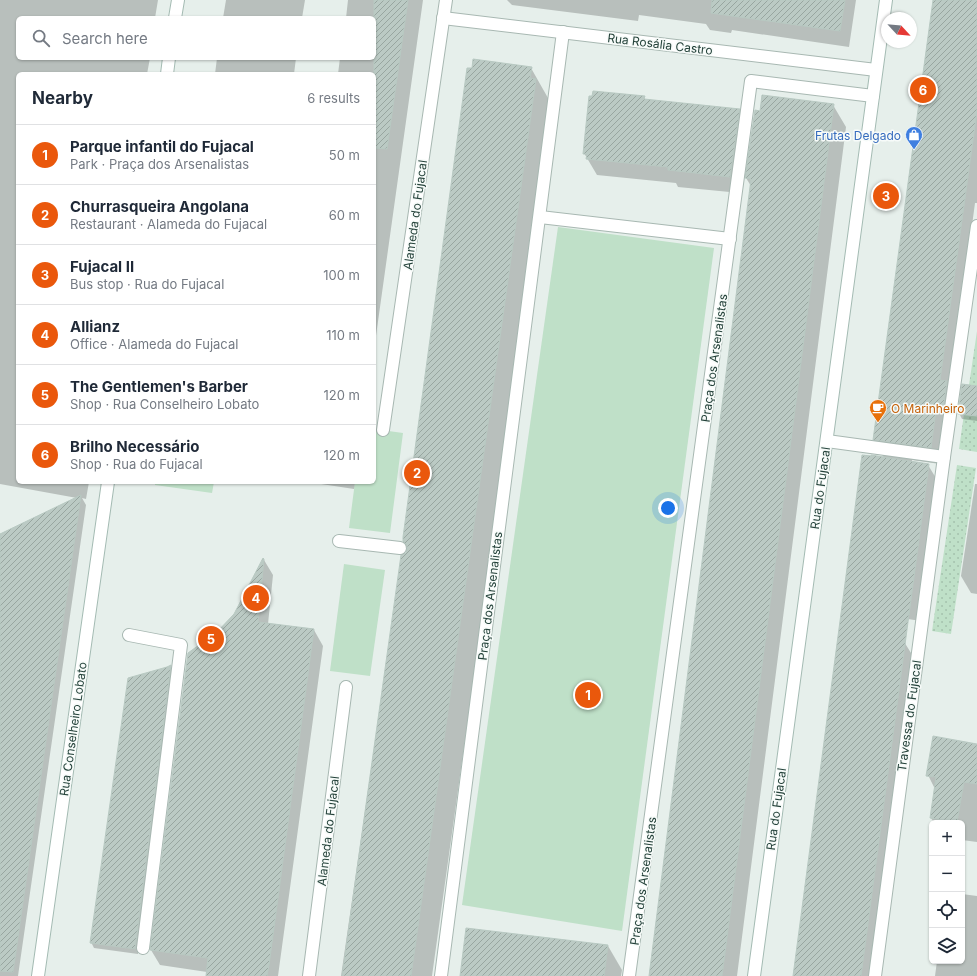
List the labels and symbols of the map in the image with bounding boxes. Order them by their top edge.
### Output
north arrow [881,12,917,48]
street label: Rua Rosália Castro [607,30,713,58]
pin: 6 [910,75,936,105]
shop icon: Frutas Delgado [904,125,924,150]
place label: Frutas Delgado [815,128,901,143]
street label: Alameda do Fujacal [400,159,430,271]
pin: 3 [873,181,899,211]
street label: Praça dos Arsenalistas [698,293,730,423]
cafe icon: O Marinheiro [868,398,888,423]
place label: O Marinheiro [891,401,964,416]
street label: Rua do Fujacal [807,446,833,530]
pin: 2 [404,458,430,488]
your location [658,498,678,518]
street label: Praça dos Arsenalistas [475,531,505,661]
pin: 4 [243,583,269,613]
pin: 5 [198,624,224,654]
street label: Travessa do Fujacal [894,659,924,773]
street label: Rua Conselheiro Lobato [56,661,90,797]
pin: 1 [575,680,601,710]
street label: Rua do Fujacal [763,767,789,851]
street label: Alameda do Fujacal [314,775,342,887]
street label: Praça dos Arsenalistas [627,816,659,946]

